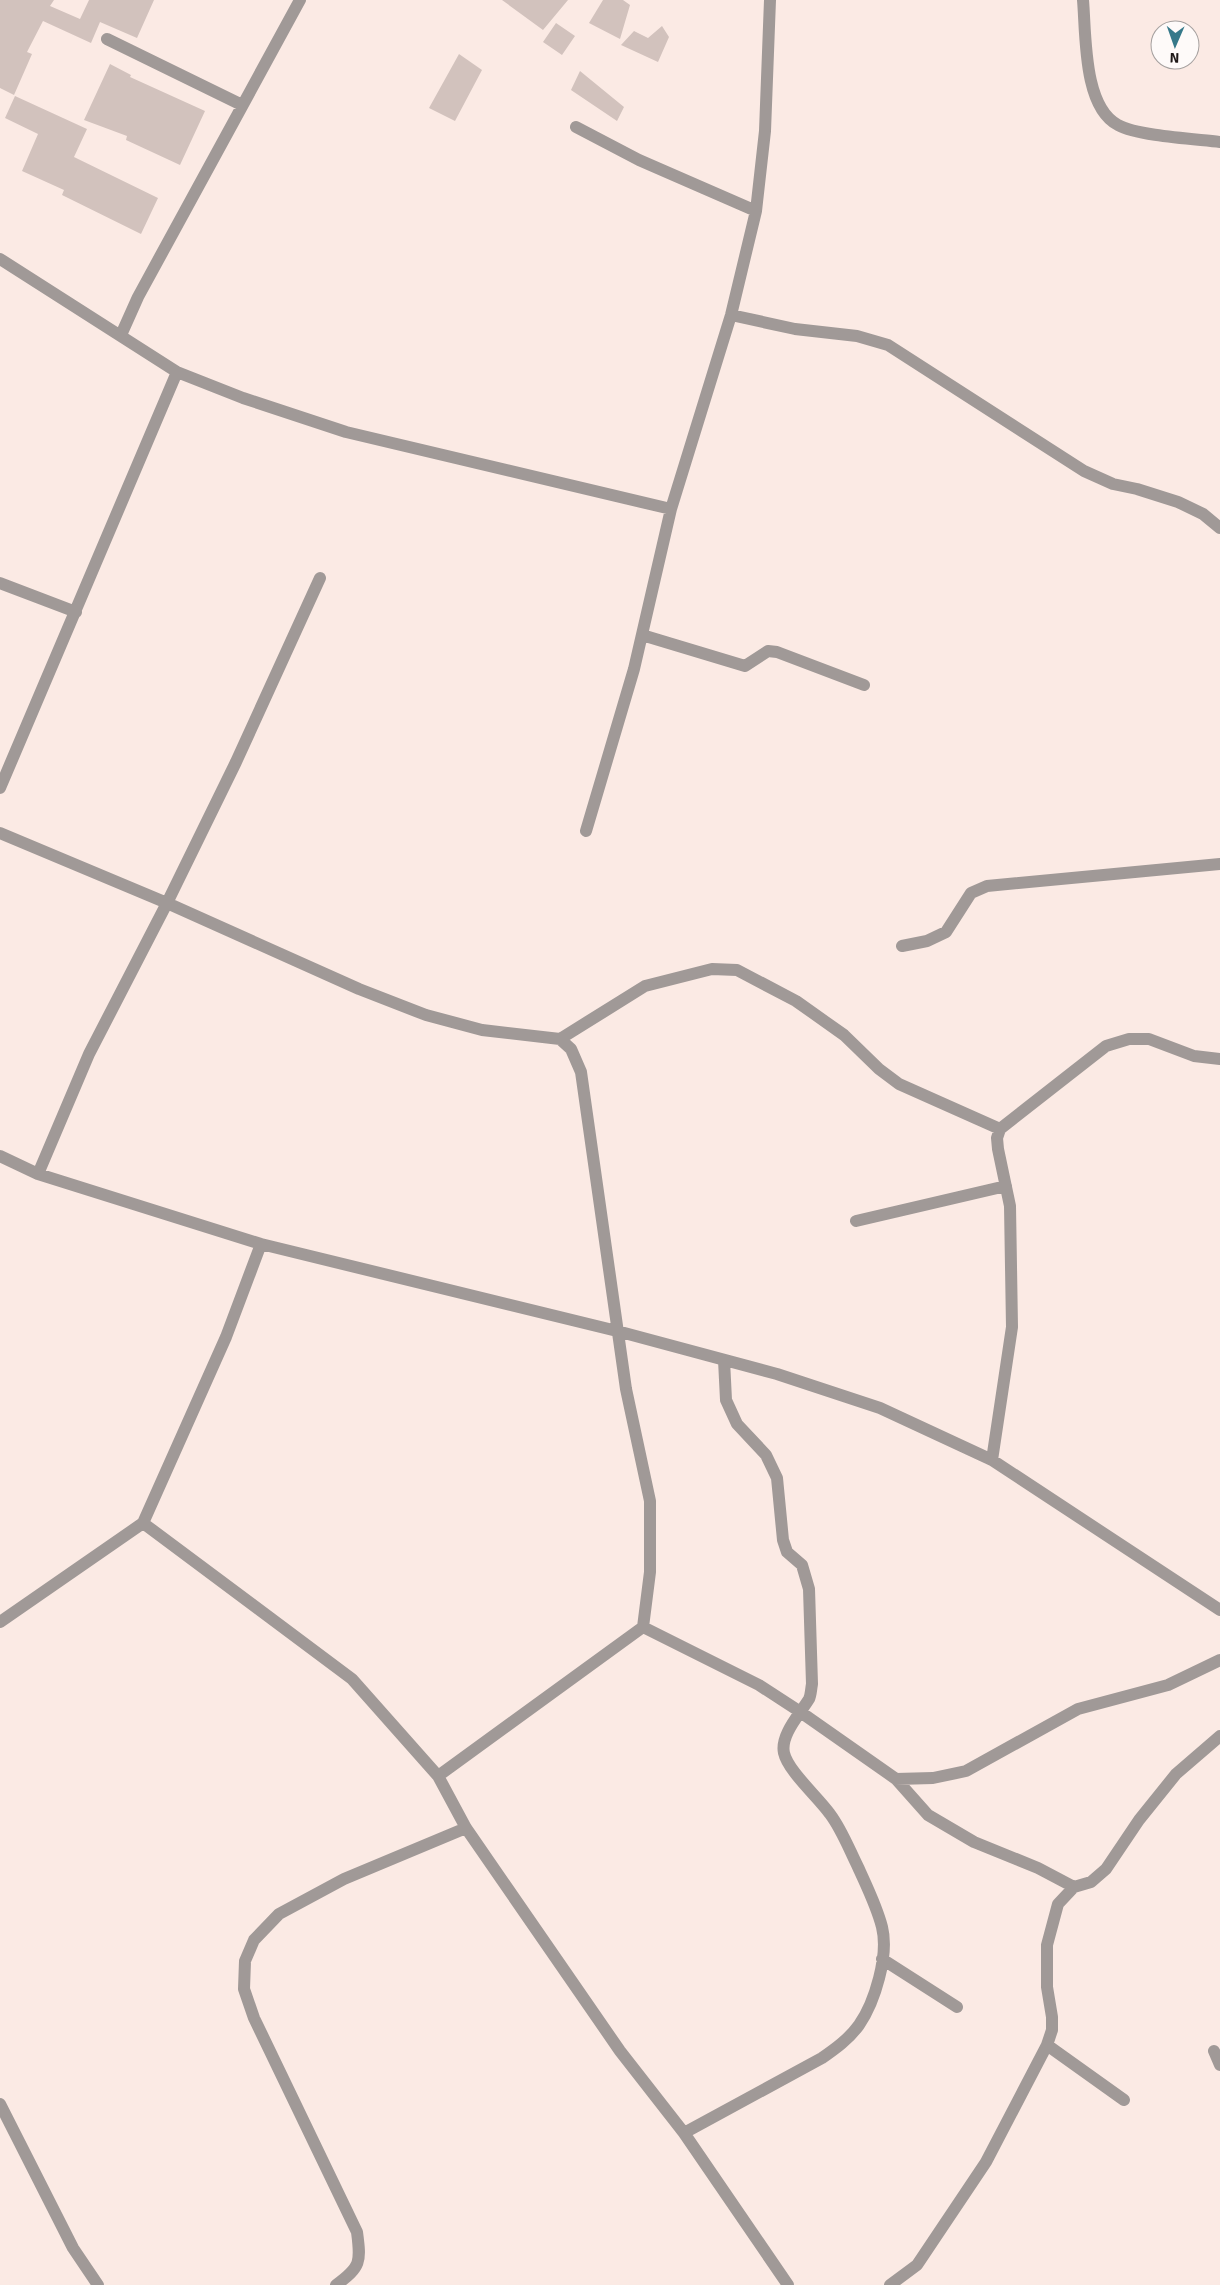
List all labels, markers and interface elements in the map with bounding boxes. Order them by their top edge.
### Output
north arrow [1150,20,1200,70]
text: N [1169,49,1180,66]

